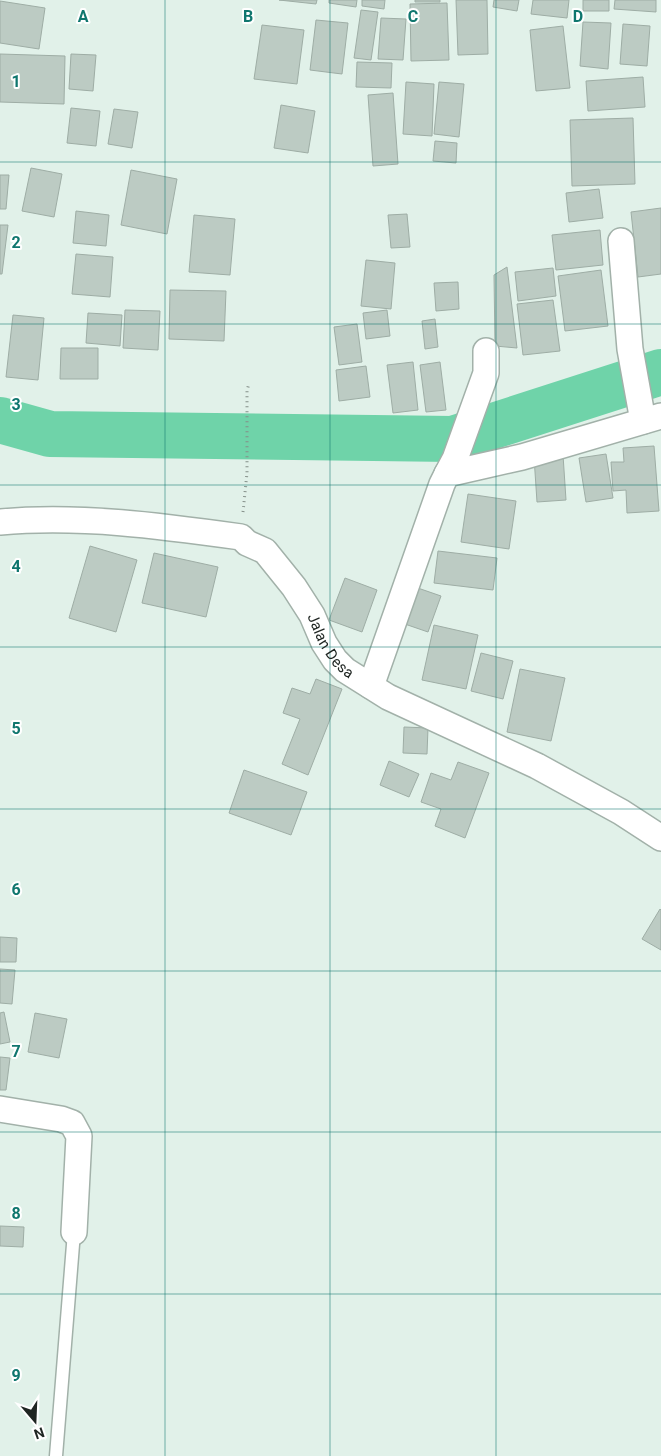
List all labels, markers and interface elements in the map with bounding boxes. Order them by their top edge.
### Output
text: A [78,7,89,26]
text: B [243,7,253,26]
text: C [408,7,418,26]
text: D [573,7,583,26]
text: 1 [11,72,21,91]
text: 2 [11,233,21,252]
text: 3 [11,395,21,414]
text: 4 [11,557,21,576]
street label: Jalan Desa [303,611,357,682]
text: 5 [11,719,21,738]
text: 6 [11,880,21,899]
text: 7 [11,1042,21,1061]
text: 8 [11,1204,21,1223]
text: 9 [11,1366,21,1385]
north arrow [10,1396,60,1446]
text: N [32,1424,47,1442]

